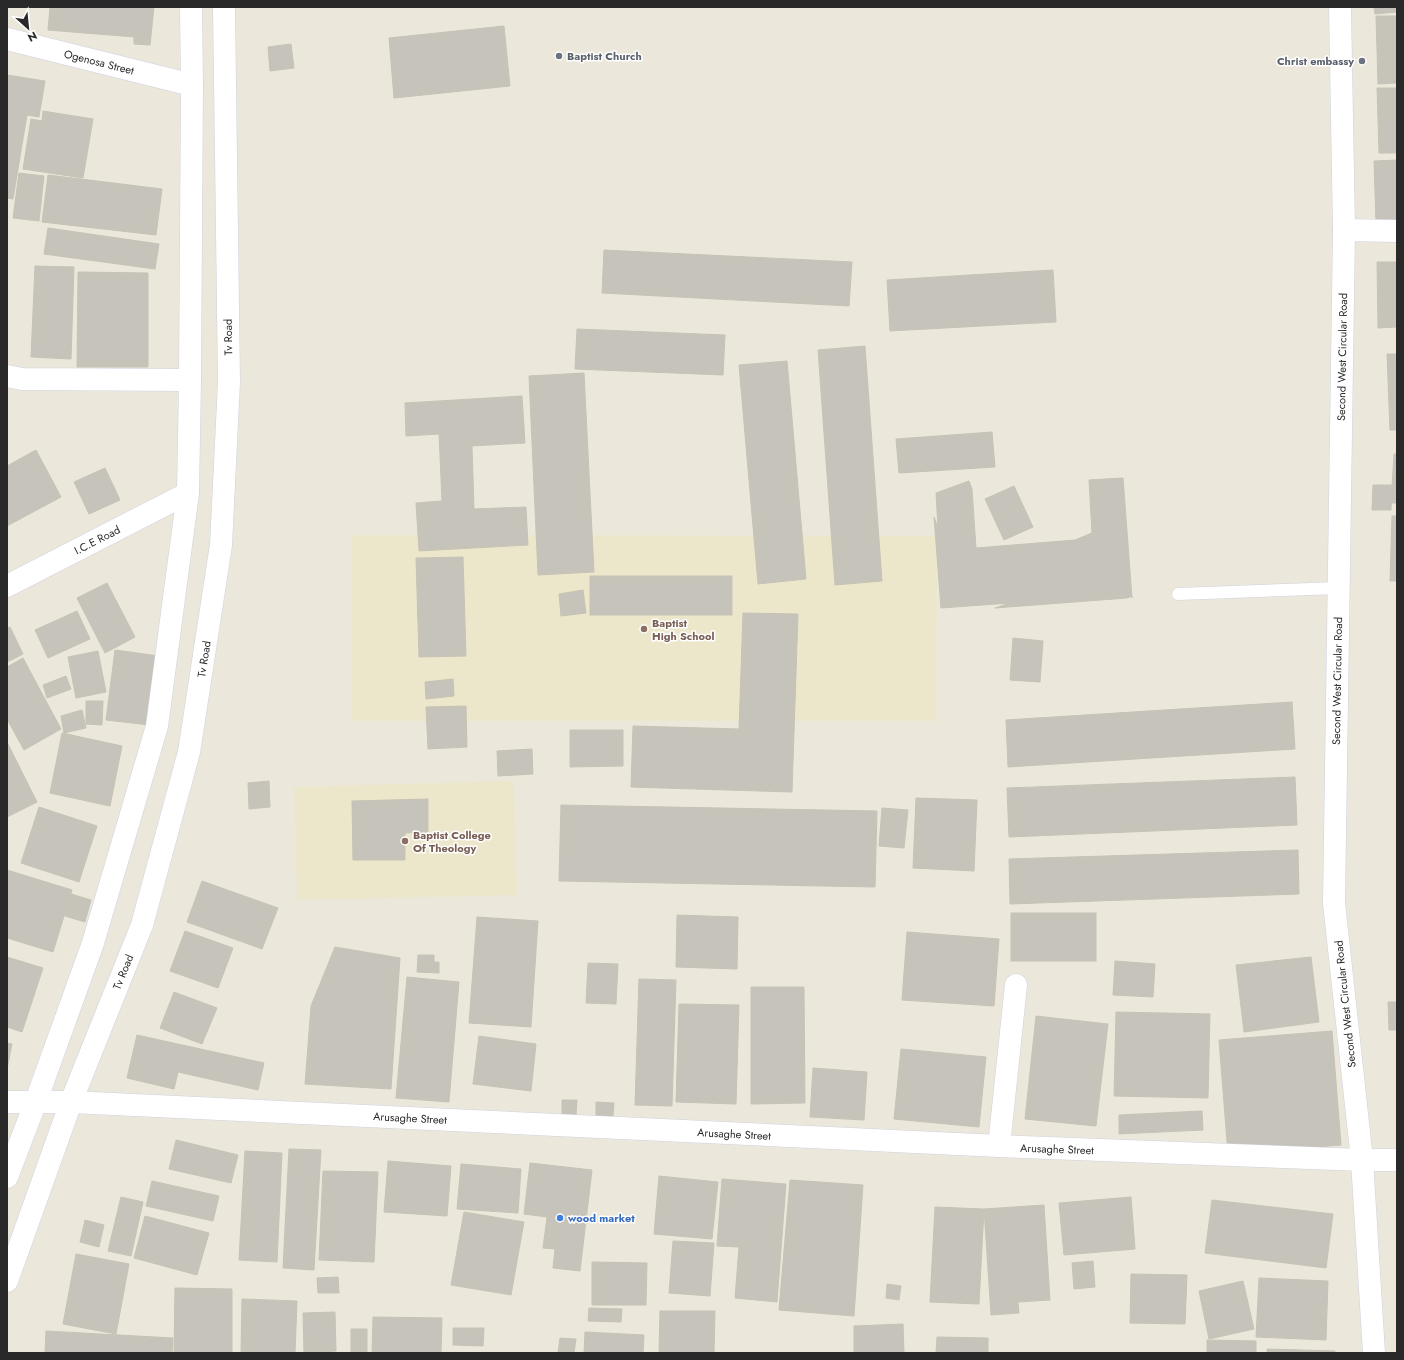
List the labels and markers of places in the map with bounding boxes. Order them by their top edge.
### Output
place label: Baptist Church [567,48,642,64]
marker: Baptist Church [554,51,564,61]
place label: Christ embassy [1277,53,1354,69]
marker: Christ embassy [1357,56,1367,66]
place label: Baptist High School [652,615,714,644]
marker: Baptist High School [639,624,649,634]
place label: Baptist College Of Theology [413,827,491,856]
marker: Baptist College Of Theology [400,836,410,846]
place label: wood market [567,1210,635,1226]
marker: wood market [555,1213,565,1223]

